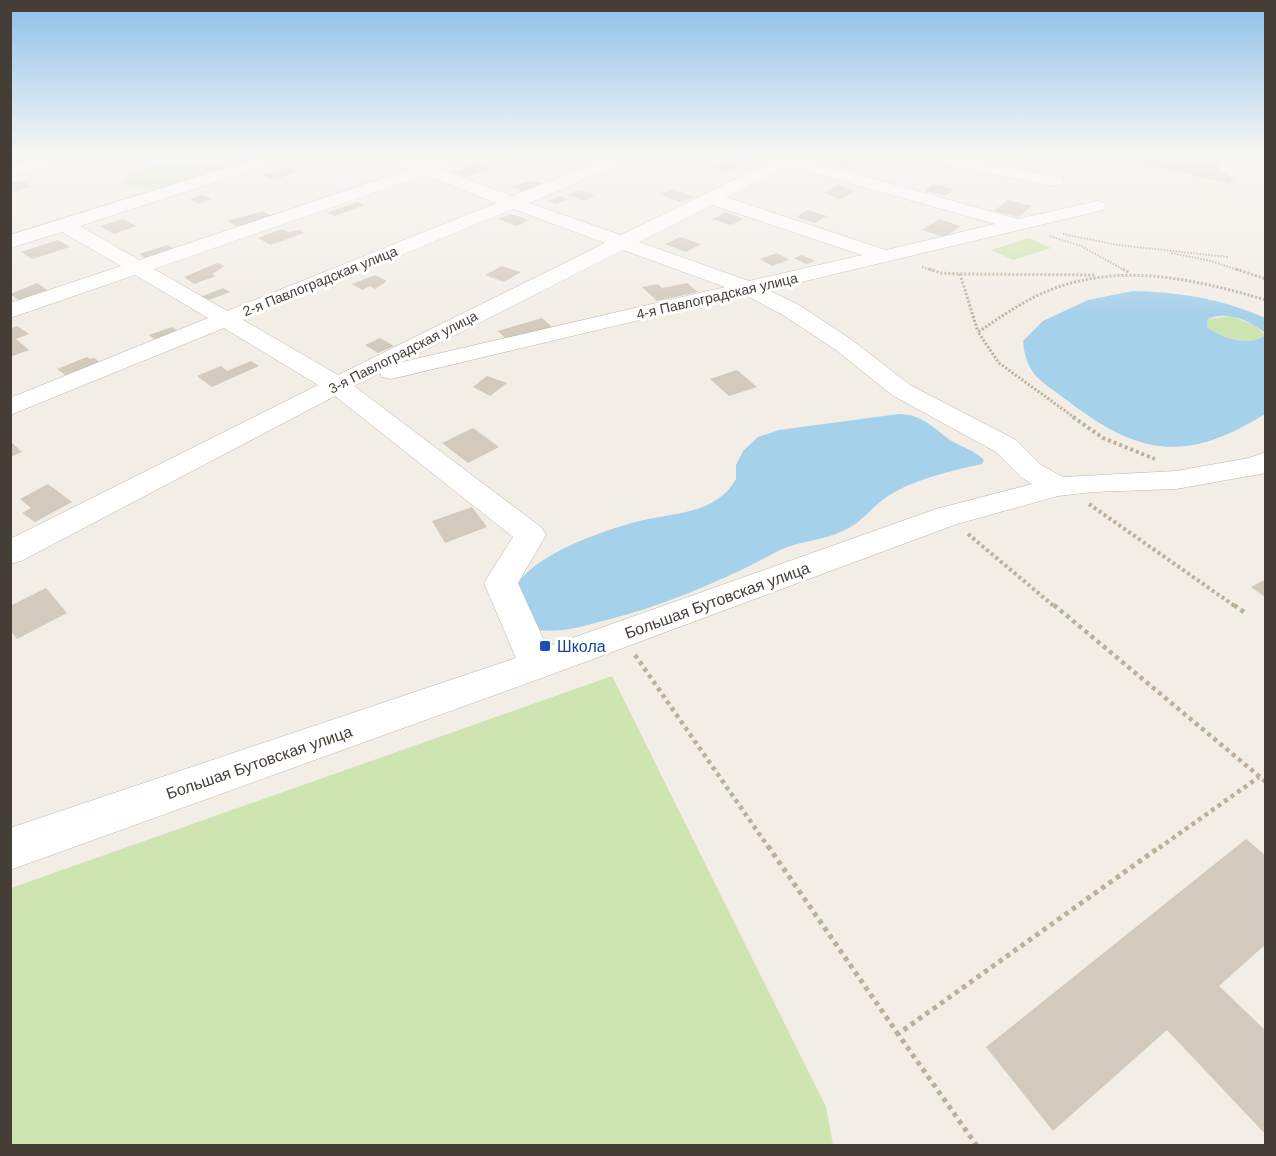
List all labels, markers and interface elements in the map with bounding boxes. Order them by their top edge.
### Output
street label: 2-я Павлоградская улица [240,243,400,319]
street label: 4-я Павлоградская улица [635,270,799,322]
street label: 3-я Павлоградская улица [326,307,480,397]
street label: Большая Бутовская улица [622,559,812,642]
place label: Школа [557,638,606,655]
marker: Школа [538,639,552,653]
street label: Большая Бутовская улица [164,723,354,802]

